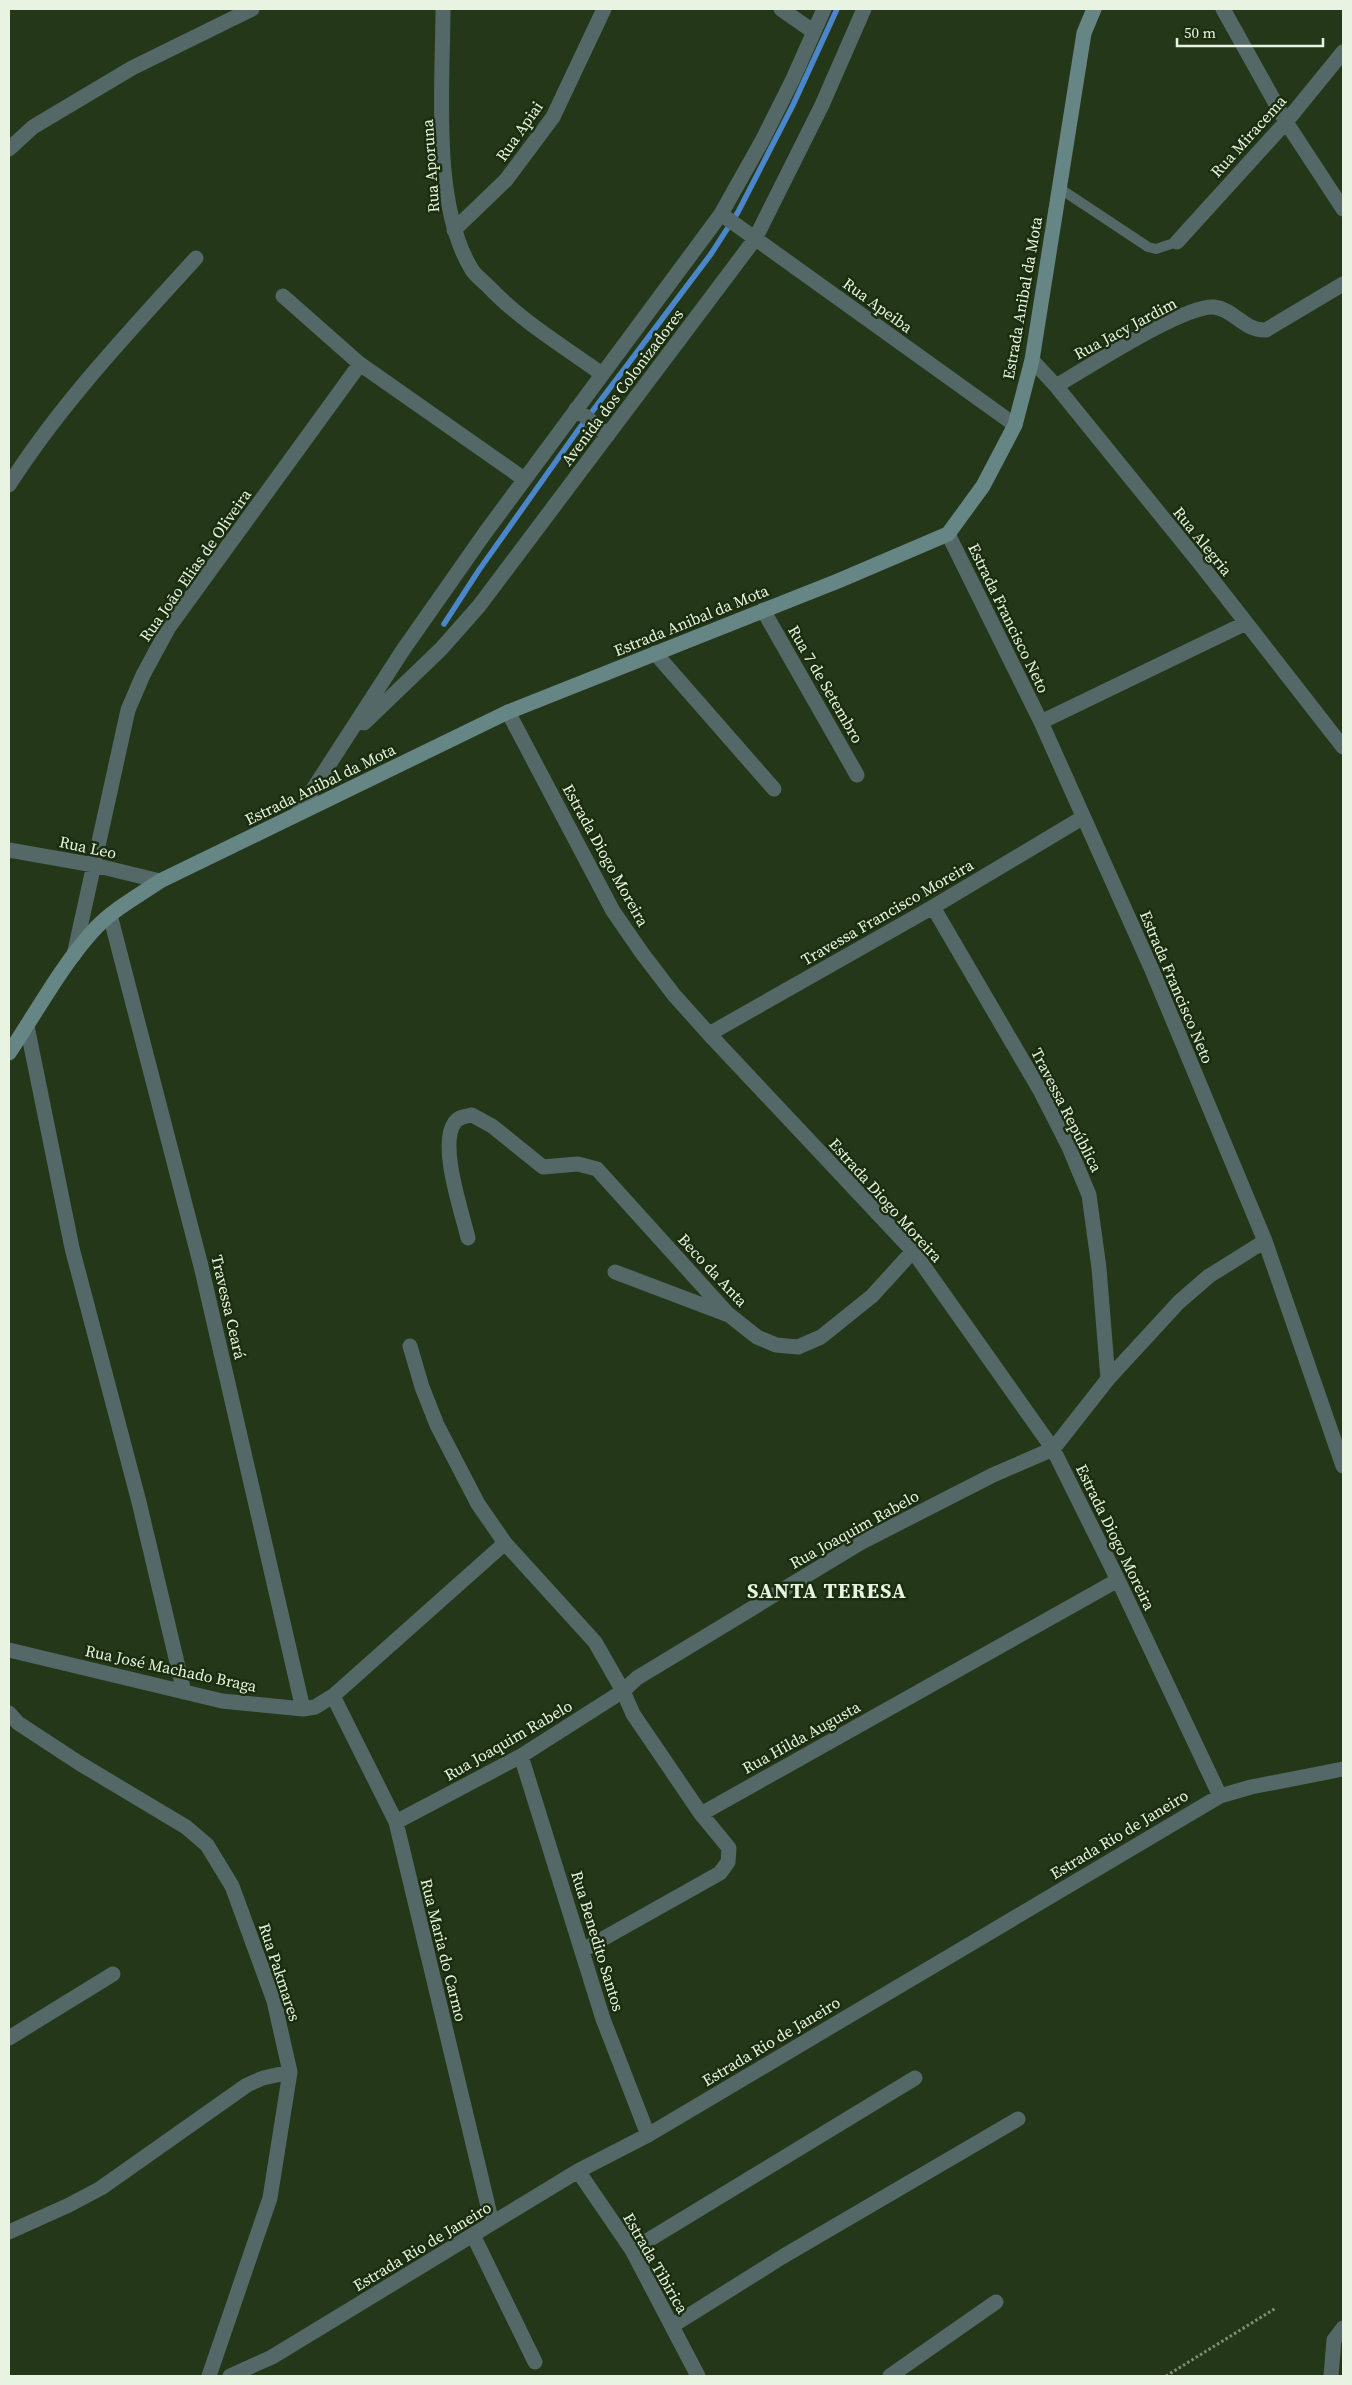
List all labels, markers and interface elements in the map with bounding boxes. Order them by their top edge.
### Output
scale bar [1177,15,1323,47]
text: 50 m [1184,22,1216,43]
street label: Rua Miracema [1205,89,1292,182]
street label: Rua Apiai [490,96,548,165]
street label: Rua Aporuna [416,118,444,213]
street label: Estrada Anibal da Mota [997,214,1047,381]
street label: Rua Apeiba [839,272,918,338]
street label: Rua Jacy Jardim [1070,292,1180,364]
street label: Avenida dos Colonizadores [556,304,688,470]
street label: Rua Joāo Elias de Oliveira [134,484,257,646]
street label: Rua Alegria [1168,502,1238,581]
street label: Estrada Francisco Neto [963,539,1055,697]
street label: Estrada Anibal da Mota [610,579,772,661]
street label: Rua 7 de Setembro [783,621,869,747]
street label: Estrada Anibal da Mota [241,738,400,830]
street label: Estrada Diogo Moreira [558,780,655,931]
street label: Rua Leo [57,830,119,864]
street label: Travessa Francisco Moreira [797,853,978,970]
street label: Estrada Francisco Neto [1135,907,1219,1067]
street label: Travessa República [1026,1044,1108,1177]
street label: Estrada Diogo Moreira [824,1133,948,1267]
street label: Beco da Anta [673,1229,753,1312]
street label: Travessa Ceará [206,1253,252,1362]
street label: Estrada Diogo Moreira [1071,1460,1161,1615]
street label: Rua Joaquim Rabelo [785,1484,923,1574]
district label: SANTA TERESA [747,1576,907,1605]
street label: Rua José Machado Braga [83,1639,260,1697]
street label: Rua Joaquim Rabelo [440,1694,576,1786]
street label: Rua Hilda Augusta [738,1695,865,1779]
street label: Estrada Rio de Janeiro [1046,1784,1192,1884]
street label: Rua Benedito Santos [566,1868,630,2014]
street label: Rua Maria do Carmo [416,1876,472,2024]
street label: Rua Pakmares [254,1920,306,2024]
street label: Estrada Rio de Janeiro [698,1991,844,2091]
street label: Estrada Rio de Janeiro [349,2196,495,2296]
street label: Estrada Tibirica [618,2209,694,2318]

